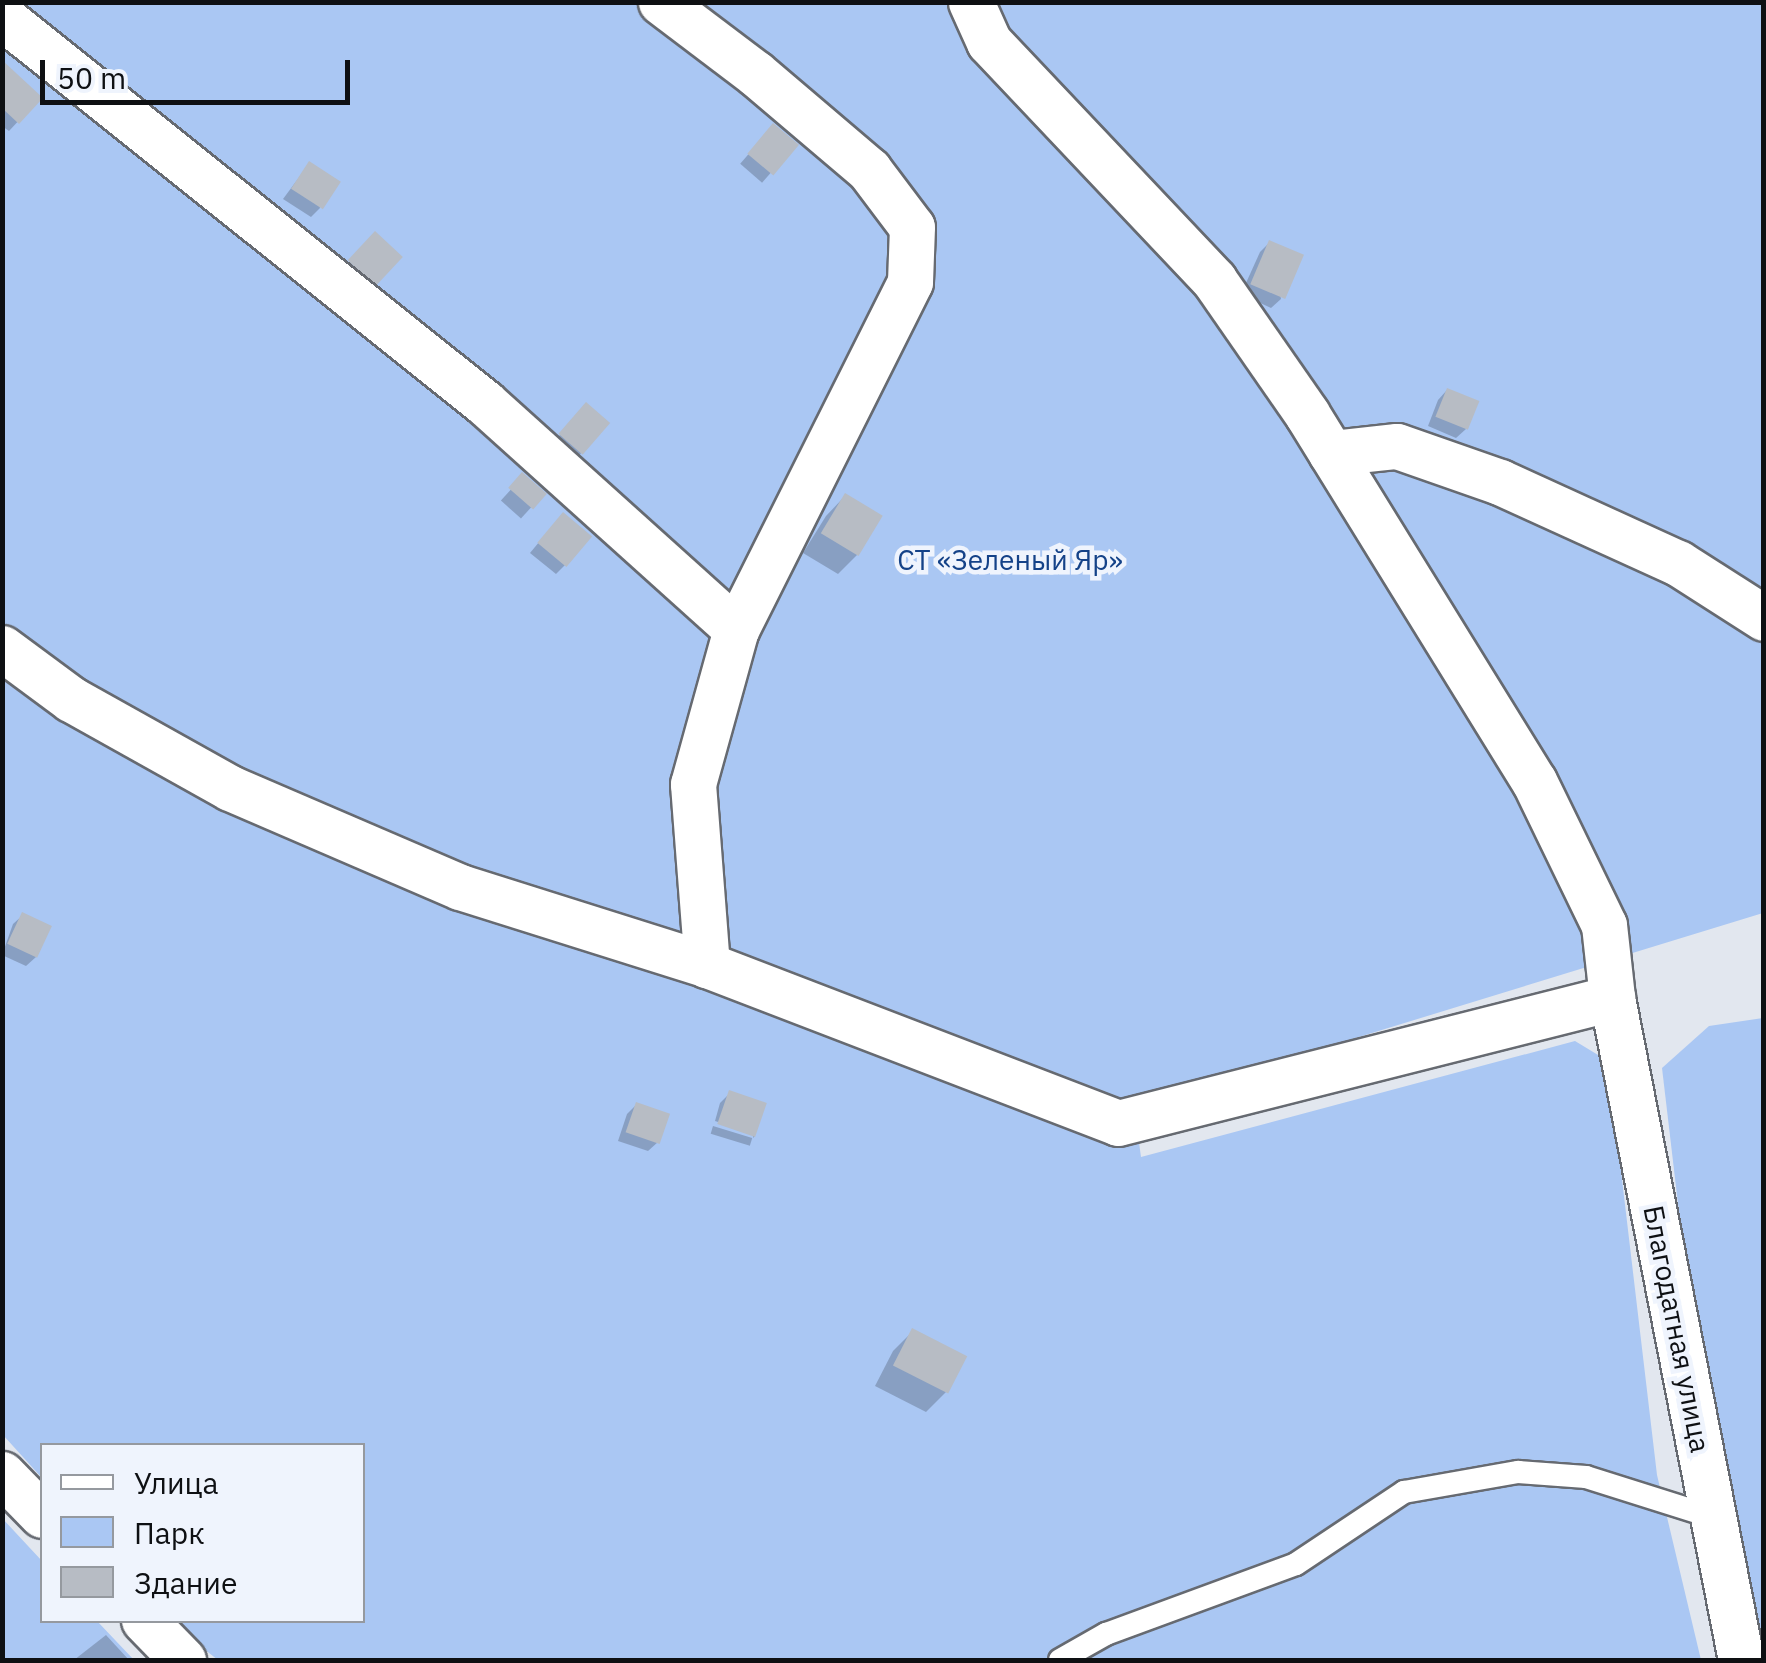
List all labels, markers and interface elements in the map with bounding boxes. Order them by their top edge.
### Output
scale bar [45,40,355,102]
text: 50 m [57,58,126,97]
park label: СТ «Зеленый Яр» [897,543,1123,577]
street label: Благодатная улица [1637,1203,1717,1455]
legend [40,1443,365,1623]
text: Улица [134,1463,219,1502]
text: Парк [134,1513,205,1552]
text: Здание [134,1563,237,1602]

